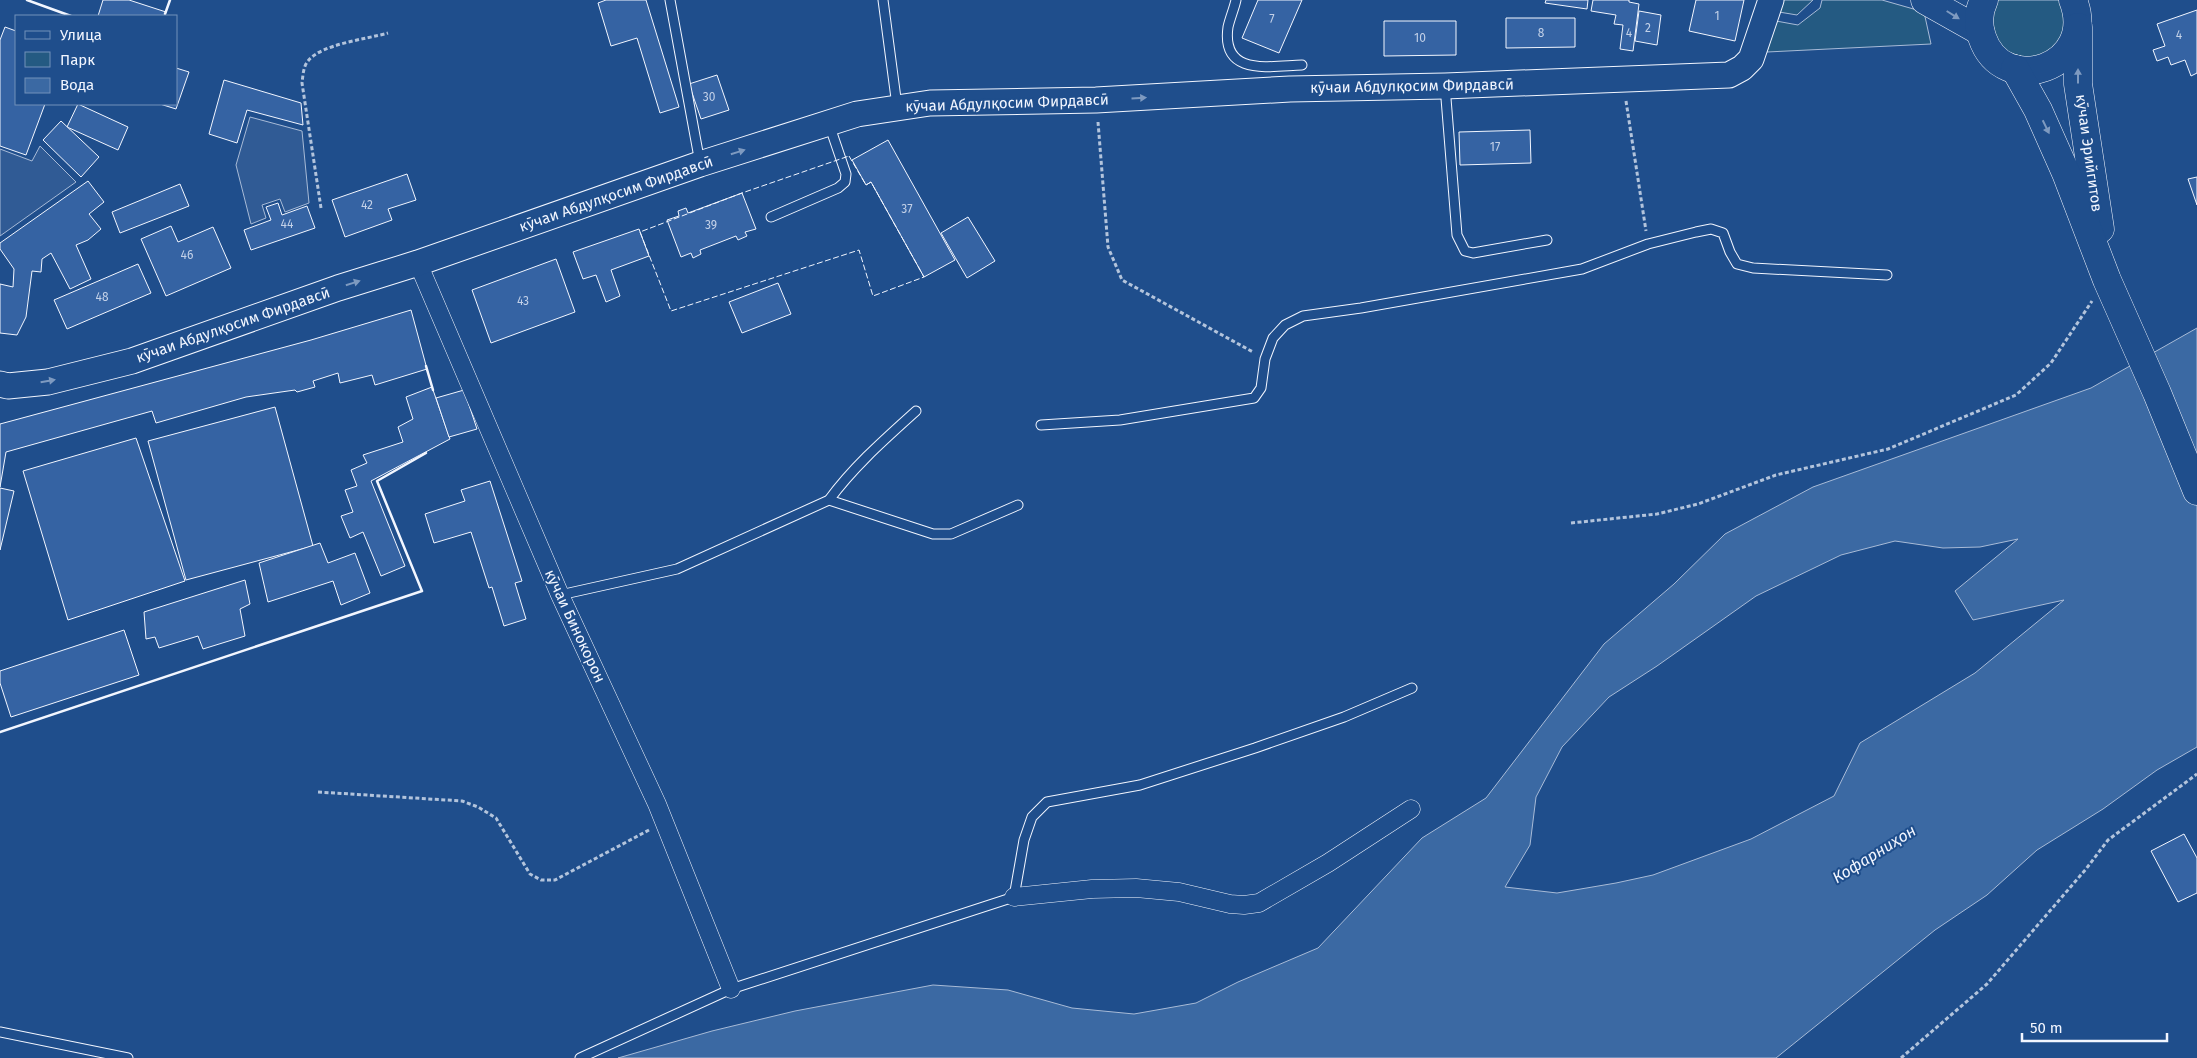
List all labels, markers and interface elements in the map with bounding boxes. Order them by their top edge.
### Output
house number: 1 [1714,9,1720,23]
one-way arrow [1947,10,1960,19]
house number: 7 [1269,12,1275,26]
legend [15,15,178,105]
house number: 2 [1645,21,1651,35]
text: Улица [60,26,102,44]
house number: 8 [1538,26,1545,40]
house number: 4 [1626,26,1633,40]
house number: 4 [2176,28,2183,42]
house number: 10 [1414,31,1426,45]
text: Парк [60,51,95,69]
one-way arrow [2074,67,2082,83]
street label: кӯчаи Абдулқосим Фирдавсӣ [1310,75,1514,97]
text: Вода [60,76,94,94]
house number: 30 [703,90,716,104]
street label: кӯчаи Абдулқосим Фирдавсӣ [905,90,1109,116]
one-way arrow [1131,93,1147,101]
street label: кӯчаи Эрийгитов [2072,93,2106,213]
one-way arrow [2042,120,2050,135]
house number: 17 [1490,140,1500,154]
one-way arrow [731,147,746,155]
street label: кӯчаи Абдулқосим Фирдавсӣ [517,152,715,236]
house number: 42 [361,198,373,212]
house number: 37 [901,202,913,216]
house number: 44 [281,217,294,231]
house number: 39 [705,218,717,232]
house number: 46 [181,248,193,262]
one-way arrow [345,279,360,287]
street label: кӯчаи Абдулқосим Фирдавсӣ [134,283,332,367]
house number: 48 [96,290,109,304]
house number: 43 [517,294,529,308]
one-way arrow [41,377,56,385]
street label: кӯчаи Бинокорон [541,567,609,685]
water label: Кофарниҳон [1829,821,1919,887]
scale bar [2022,1010,2167,1042]
text: 50 m [2030,1019,2063,1037]

